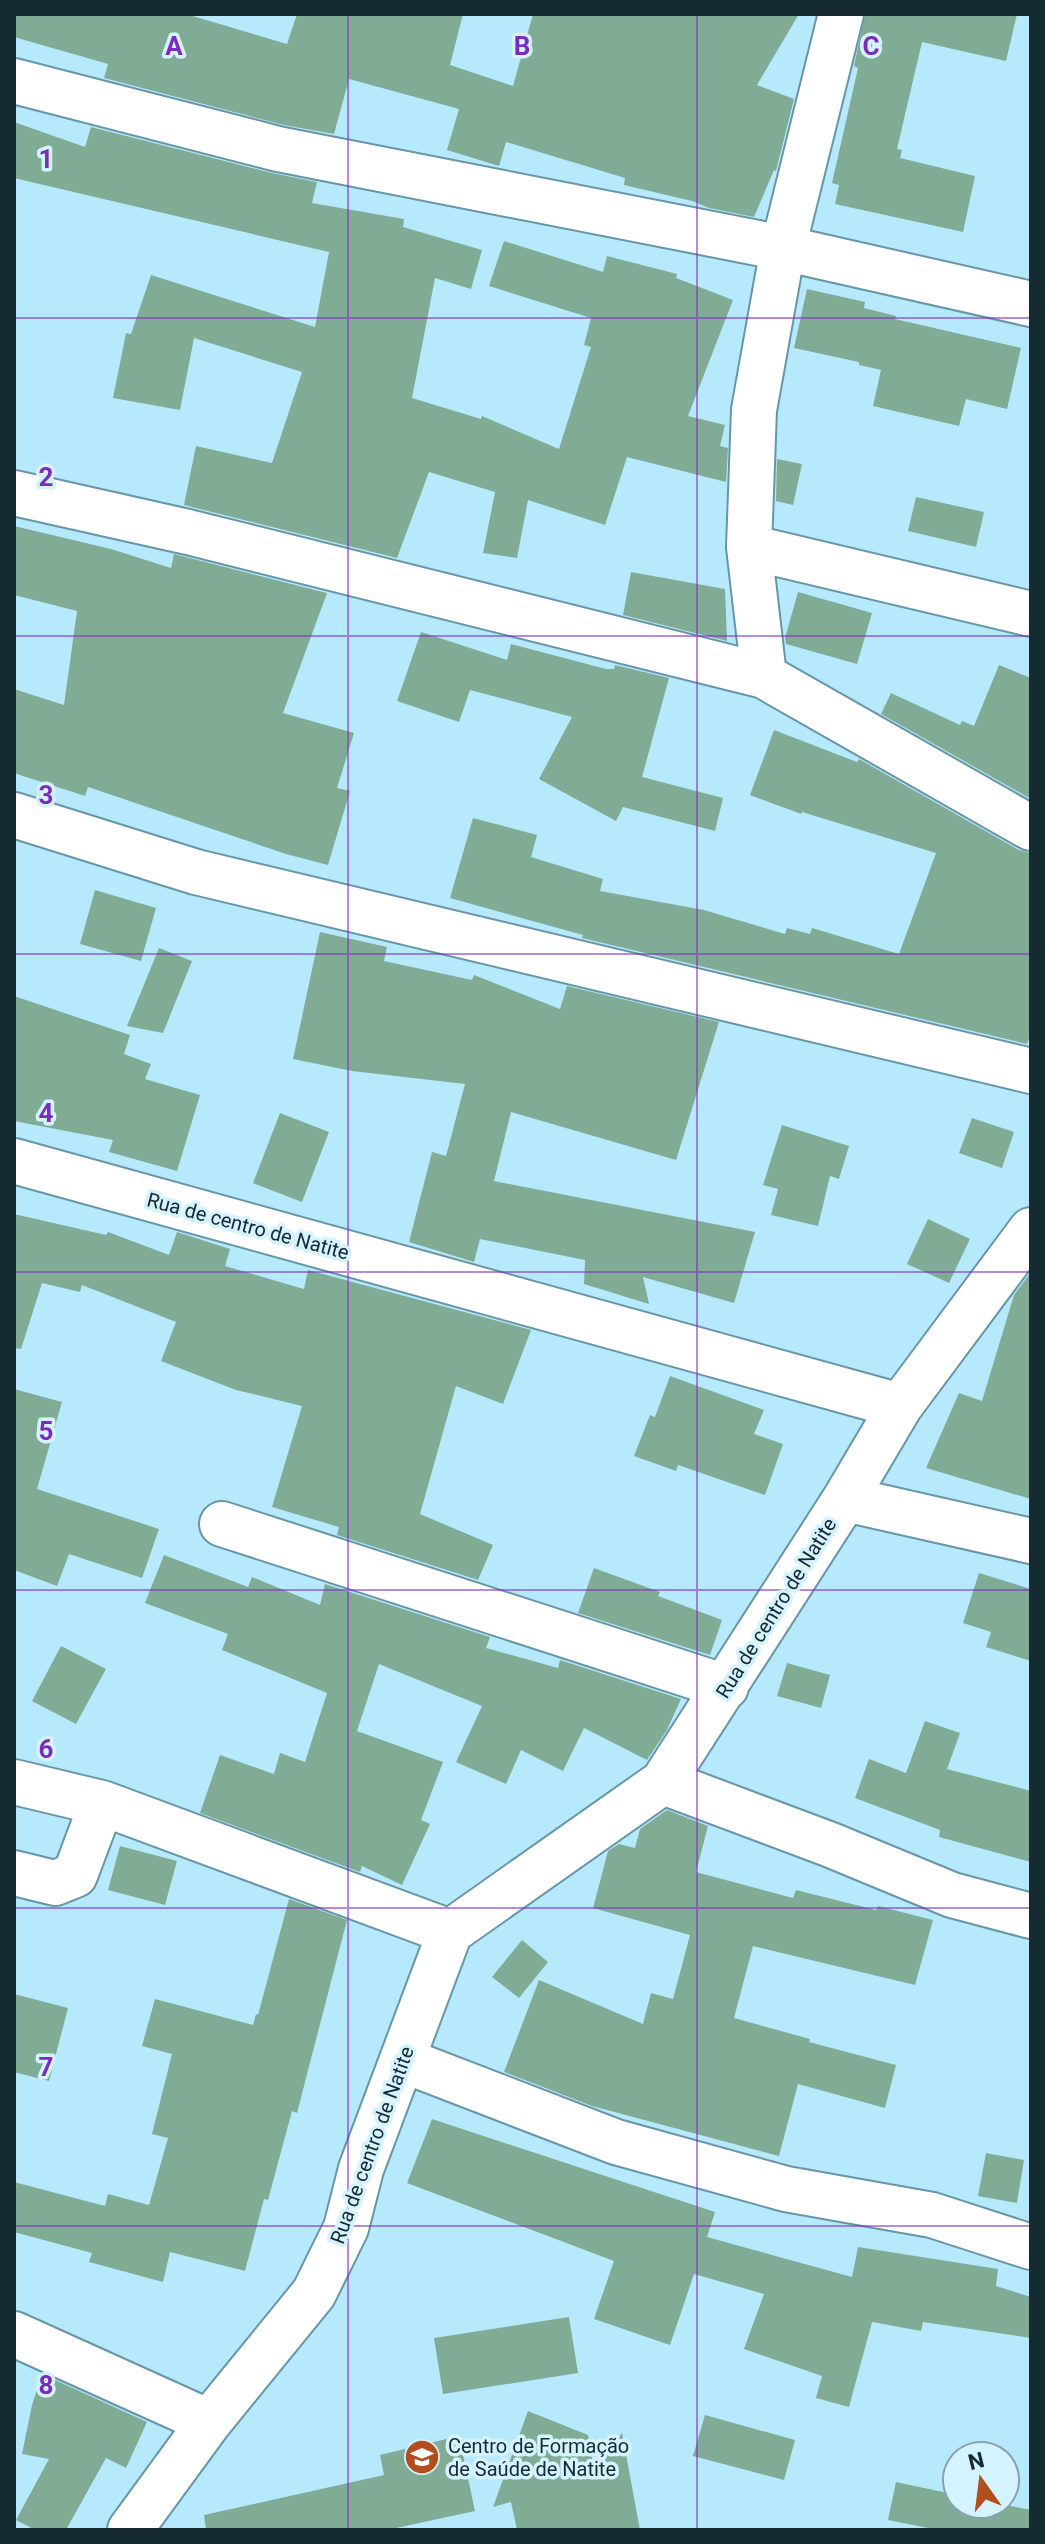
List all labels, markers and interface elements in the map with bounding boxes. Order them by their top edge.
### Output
text: A [165,31,183,61]
text: B [514,31,530,61]
text: C [862,31,880,61]
text: 1 [39,144,53,174]
text: 2 [39,462,53,492]
text: 3 [39,780,53,810]
text: 4 [39,1098,54,1128]
street label: Rua de centro de Natite [144,1187,352,1265]
text: 5 [39,1416,53,1446]
street label: Rua de centro de Natite [711,1513,841,1703]
text: 6 [39,1734,54,1764]
street label: Rua de centro de Natite [325,2043,419,2247]
text: 7 [39,2052,53,2082]
text: 8 [39,2370,53,2400]
place label: Centro de Formação de Saúde de Natite [448,2434,629,2481]
school or university icon: Centro de Formação de Saúde de Natite [403,2438,441,2476]
north arrow [941,2440,1021,2520]
text: N [966,2447,987,2475]

